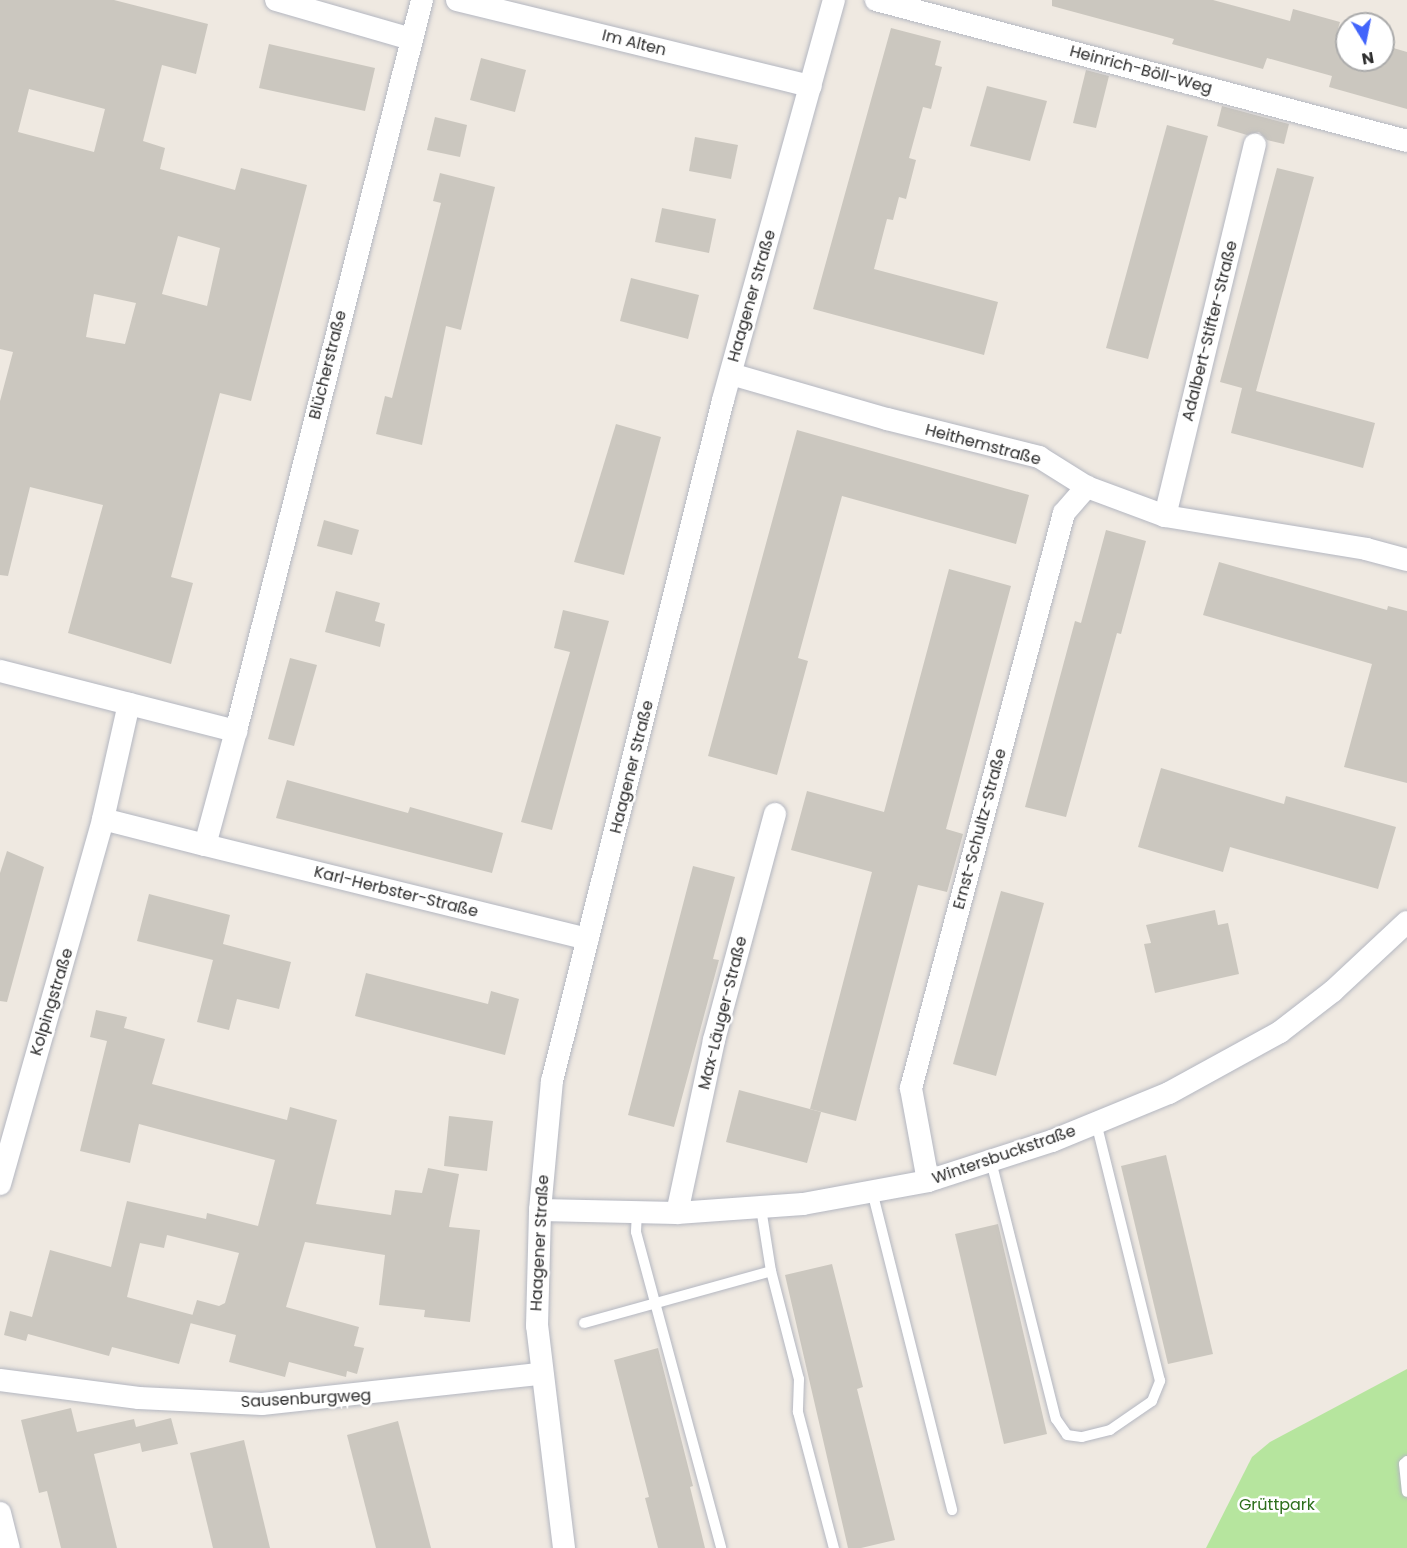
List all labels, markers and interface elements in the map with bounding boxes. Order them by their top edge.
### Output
north arrow [1335,12,1395,72]
street label: Im Alten [600,26,668,60]
street label: Heinrich-Böll-Weg [1068,42,1214,98]
text: N [1360,46,1376,71]
street label: Haagener Straße [724,228,780,364]
street label: Adalbert-Stifter-Straße [1178,239,1242,423]
street label: Blücherstraße [305,309,351,421]
street label: Heithemstraße [923,420,1043,470]
street label: Haagener Straße [606,698,658,836]
street label: Ernst-Schultz-Straße [949,747,1011,911]
street label: Karl-Herbster-Straße [312,862,480,922]
street label: Max-Läuger-Straße [695,934,751,1092]
street label: Kolpingstraße [27,946,77,1058]
street label: Wintersbuckstraße [930,1121,1078,1189]
street label: Haagener Straße [527,1174,553,1312]
street label: Sausenburgweg [240,1386,372,1412]
park label: Grüttpark [1239,1495,1315,1515]

